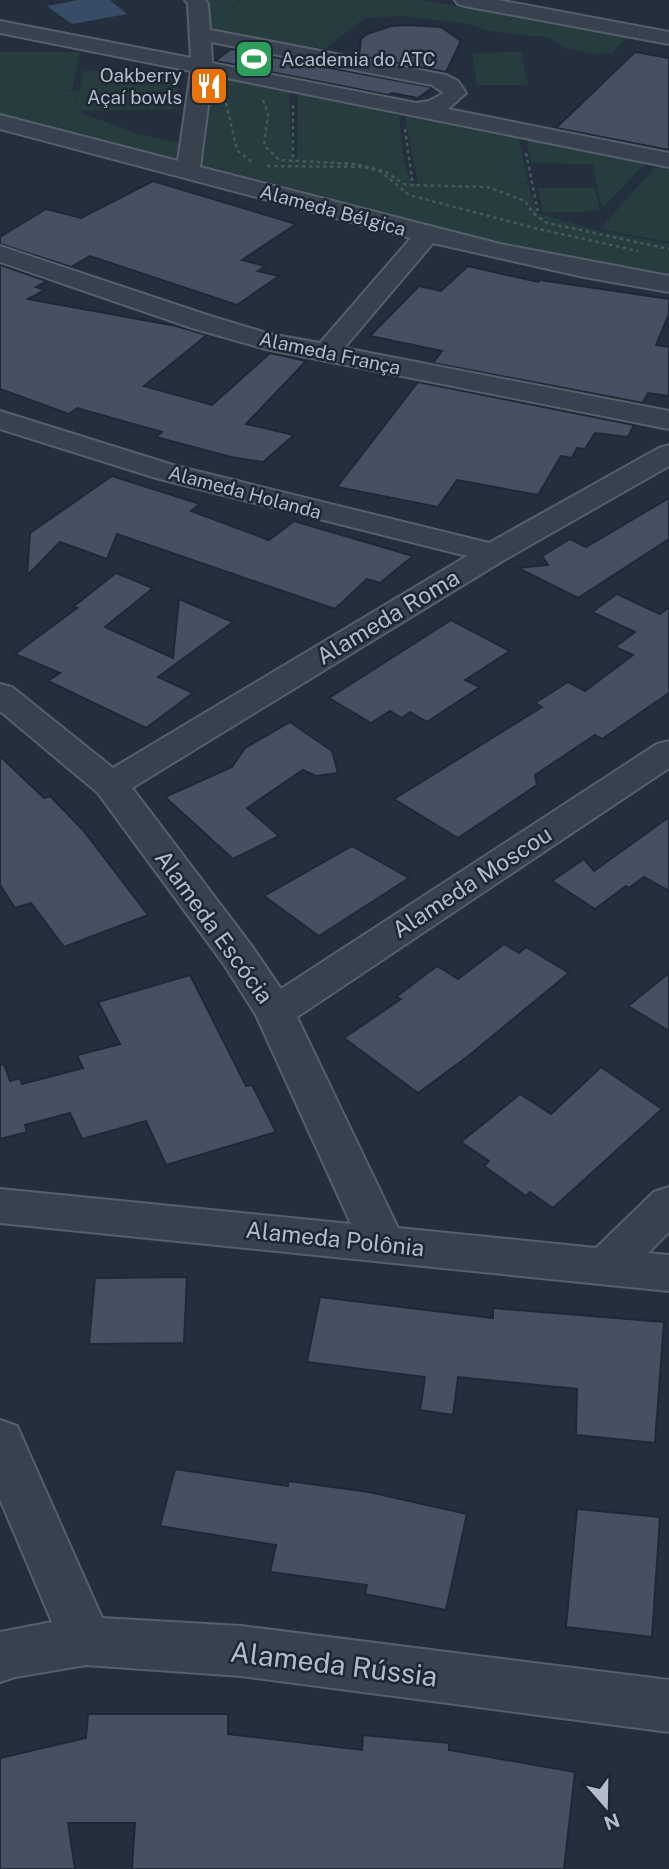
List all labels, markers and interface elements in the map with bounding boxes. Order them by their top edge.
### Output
sports icon: Academia do ATC [233,38,275,80]
place label: Academia do ATC [281,48,436,70]
place label: Oakberry Açaí bowls [87,64,182,108]
restaurant icon: Oakberry Açaí bowls [188,65,230,107]
street label: Alameda Bélgica [258,180,408,240]
street label: Alameda França [257,327,403,379]
street label: Alameda Holanda [166,461,324,523]
street label: Alameda Roma [312,563,464,670]
street label: Alameda Moscou [387,820,556,943]
street label: Alameda Escócia [150,845,279,1009]
street label: Alameda Polônia [244,1216,426,1261]
street label: Alameda Rússia [229,1634,440,1693]
north arrow [571,1771,641,1841]
text: N [601,1809,623,1835]

